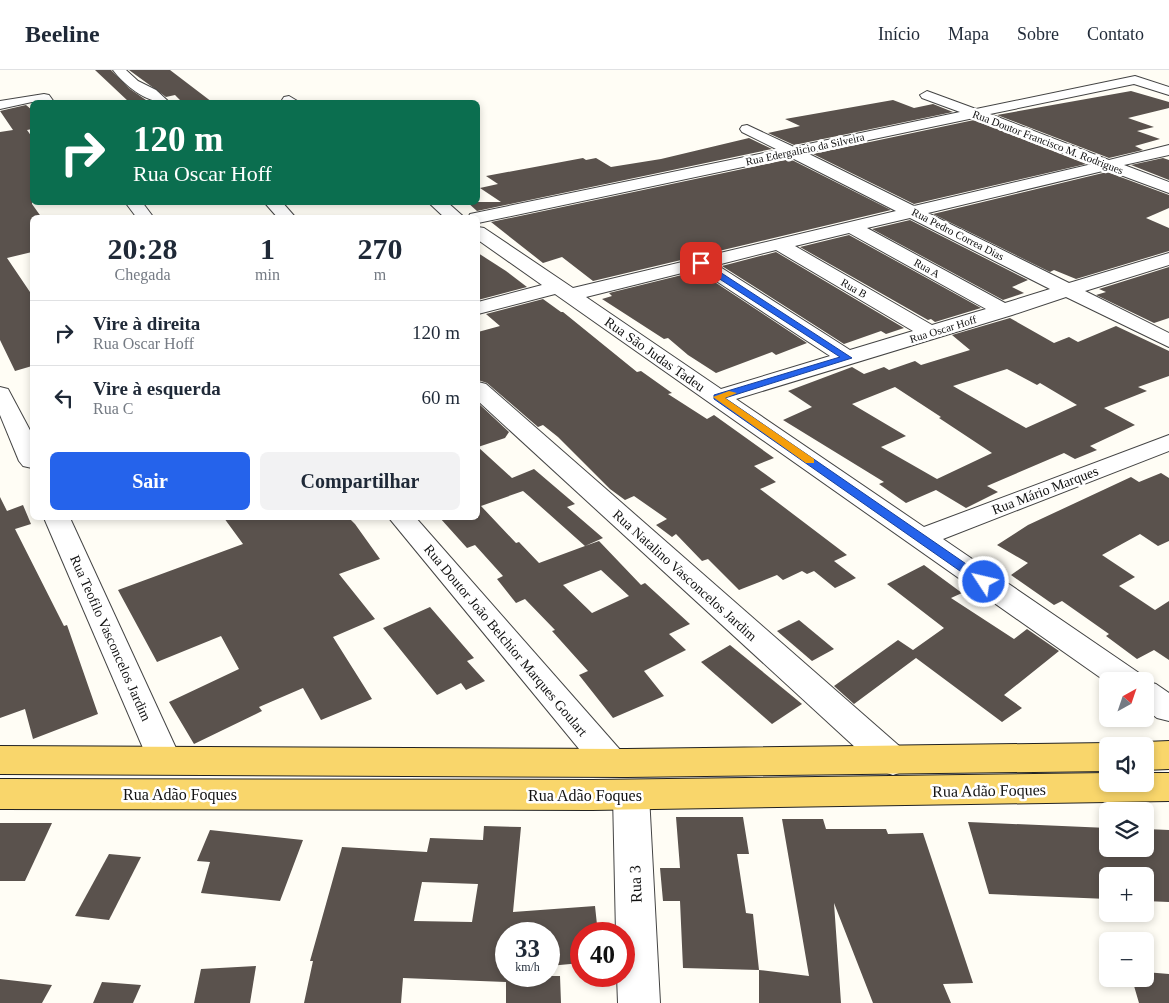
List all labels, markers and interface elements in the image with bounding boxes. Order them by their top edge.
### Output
text: Beeline [25,21,100,47]
text: Início [878,24,920,44]
text: Mapa [948,24,989,44]
text: Sobre [1017,24,1059,44]
text: Contato [1087,24,1144,44]
street label: Rua Doutor Francisco M. Rodrigues [971,108,1125,176]
icon: right [50,120,115,185]
text: 120 m [133,120,223,159]
street label: Rua Edergalicio da Silveira [745,131,866,167]
text: Rua Oscar Hoff [133,161,272,186]
street label: Rua Pedro Correa Dias [910,206,1006,262]
text: 20:28 [108,232,178,265]
text: 1 [260,232,275,265]
text: 270 [357,232,402,265]
pin [680,242,722,284]
icon: arrive [687,249,715,277]
street label: Rua A [912,256,942,280]
text: Chegada [115,266,171,283]
text: min [255,266,280,283]
text: m [374,266,386,283]
street label: Rua B [839,276,869,300]
text: Vire à direita [93,313,200,334]
street label: Rua Oscar Hoff [908,313,978,345]
street label: Rua São Judas Tadeu [602,314,708,395]
icon: right [50,319,78,347]
text: 120 m [412,322,460,343]
text: Rua Oscar Hoff [93,335,194,352]
text: Vire à esquerda [93,378,221,399]
icon: left [50,384,78,412]
text: 60 m [421,387,460,408]
text: Rua C [93,400,133,417]
button: Sair [50,452,250,510]
button: Compartilhar [260,452,460,510]
street label: Rua Mário Marques [990,463,1101,518]
street label: Rua Natalino Vasconcelos Jardim [610,507,760,644]
street label: Rua Doutor João Belchior Marques Goulart [421,542,590,739]
street label: Rua Teofilo Vasconcelos Jardim [67,553,154,724]
position arrow [957,555,1009,607]
north arrow [1099,672,1154,728]
map controls [1099,672,1154,987]
button: sound [1099,737,1154,792]
street label: Rua Adão Foques [932,781,1046,801]
street label: Rua Adão Foques [123,786,237,804]
street label: Rua Adão Foques [528,787,642,805]
button: layers [1099,802,1154,857]
street label: Rua 3 [626,865,645,903]
button: + [1099,867,1154,922]
speed limit sign: 40 [570,922,635,987]
button: − [1099,932,1154,987]
text: 33 [515,935,540,962]
text: km/h [515,960,540,974]

